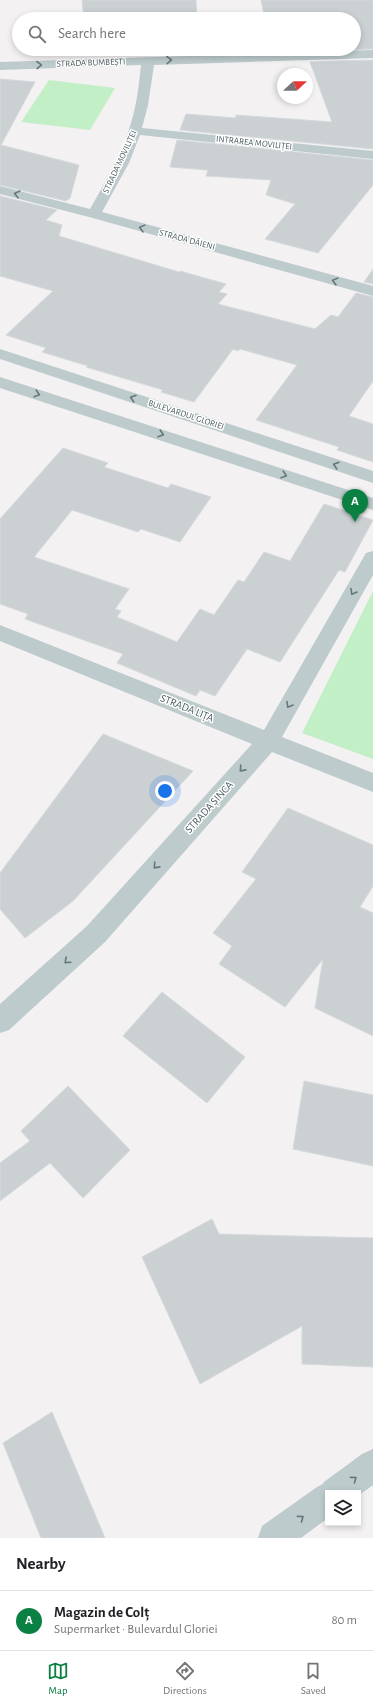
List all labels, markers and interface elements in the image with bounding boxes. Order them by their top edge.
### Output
search box [12,12,361,56]
icon: search [26,23,48,45]
text: Search here [58,26,126,41]
one-way arrow [166,56,172,65]
street label: STRADA BUMBEȘTI [56,57,126,70]
one-way arrow [36,61,42,69]
north arrow [277,68,313,104]
street label: STRADA MOVILIȚEI [101,129,139,195]
street label: INTRAREA MOVILIȚEI [215,135,292,152]
one-way arrow [14,190,21,199]
one-way arrow [139,224,146,233]
street label: STRADA DĂIENI [158,227,216,252]
one-way arrow [332,277,339,286]
one-way arrow [33,389,40,398]
one-way arrow [129,394,136,402]
street label: BULEVARDUL GLORIEI [147,399,225,431]
one-way arrow [157,429,164,438]
one-way arrow [333,461,340,470]
one-way arrow [280,470,287,479]
pin: A [342,489,368,522]
one-way arrow [351,588,358,595]
street label: STRADA LIȚA [158,692,216,725]
one-way arrow [286,701,293,708]
one-way arrow [240,765,247,772]
street label: STRADA ȘINCA [183,778,236,836]
your location [155,781,175,801]
one-way arrow [154,862,161,869]
one-way arrow [64,956,71,963]
one-way arrow [350,1476,357,1484]
map controls [325,1490,361,1526]
button: layers [325,1490,361,1526]
one-way arrow [297,1515,304,1523]
text: Nearby [16,1555,66,1572]
text: Magazin de Colț [54,1605,149,1620]
text: A [25,1614,33,1627]
text: 80 m [331,1614,357,1627]
text: Supermarket · Bulevardul Gloriei [54,1623,218,1636]
tab: Map [47,1660,69,1697]
tab: Directions [163,1660,207,1697]
tab: Saved [301,1660,326,1697]

